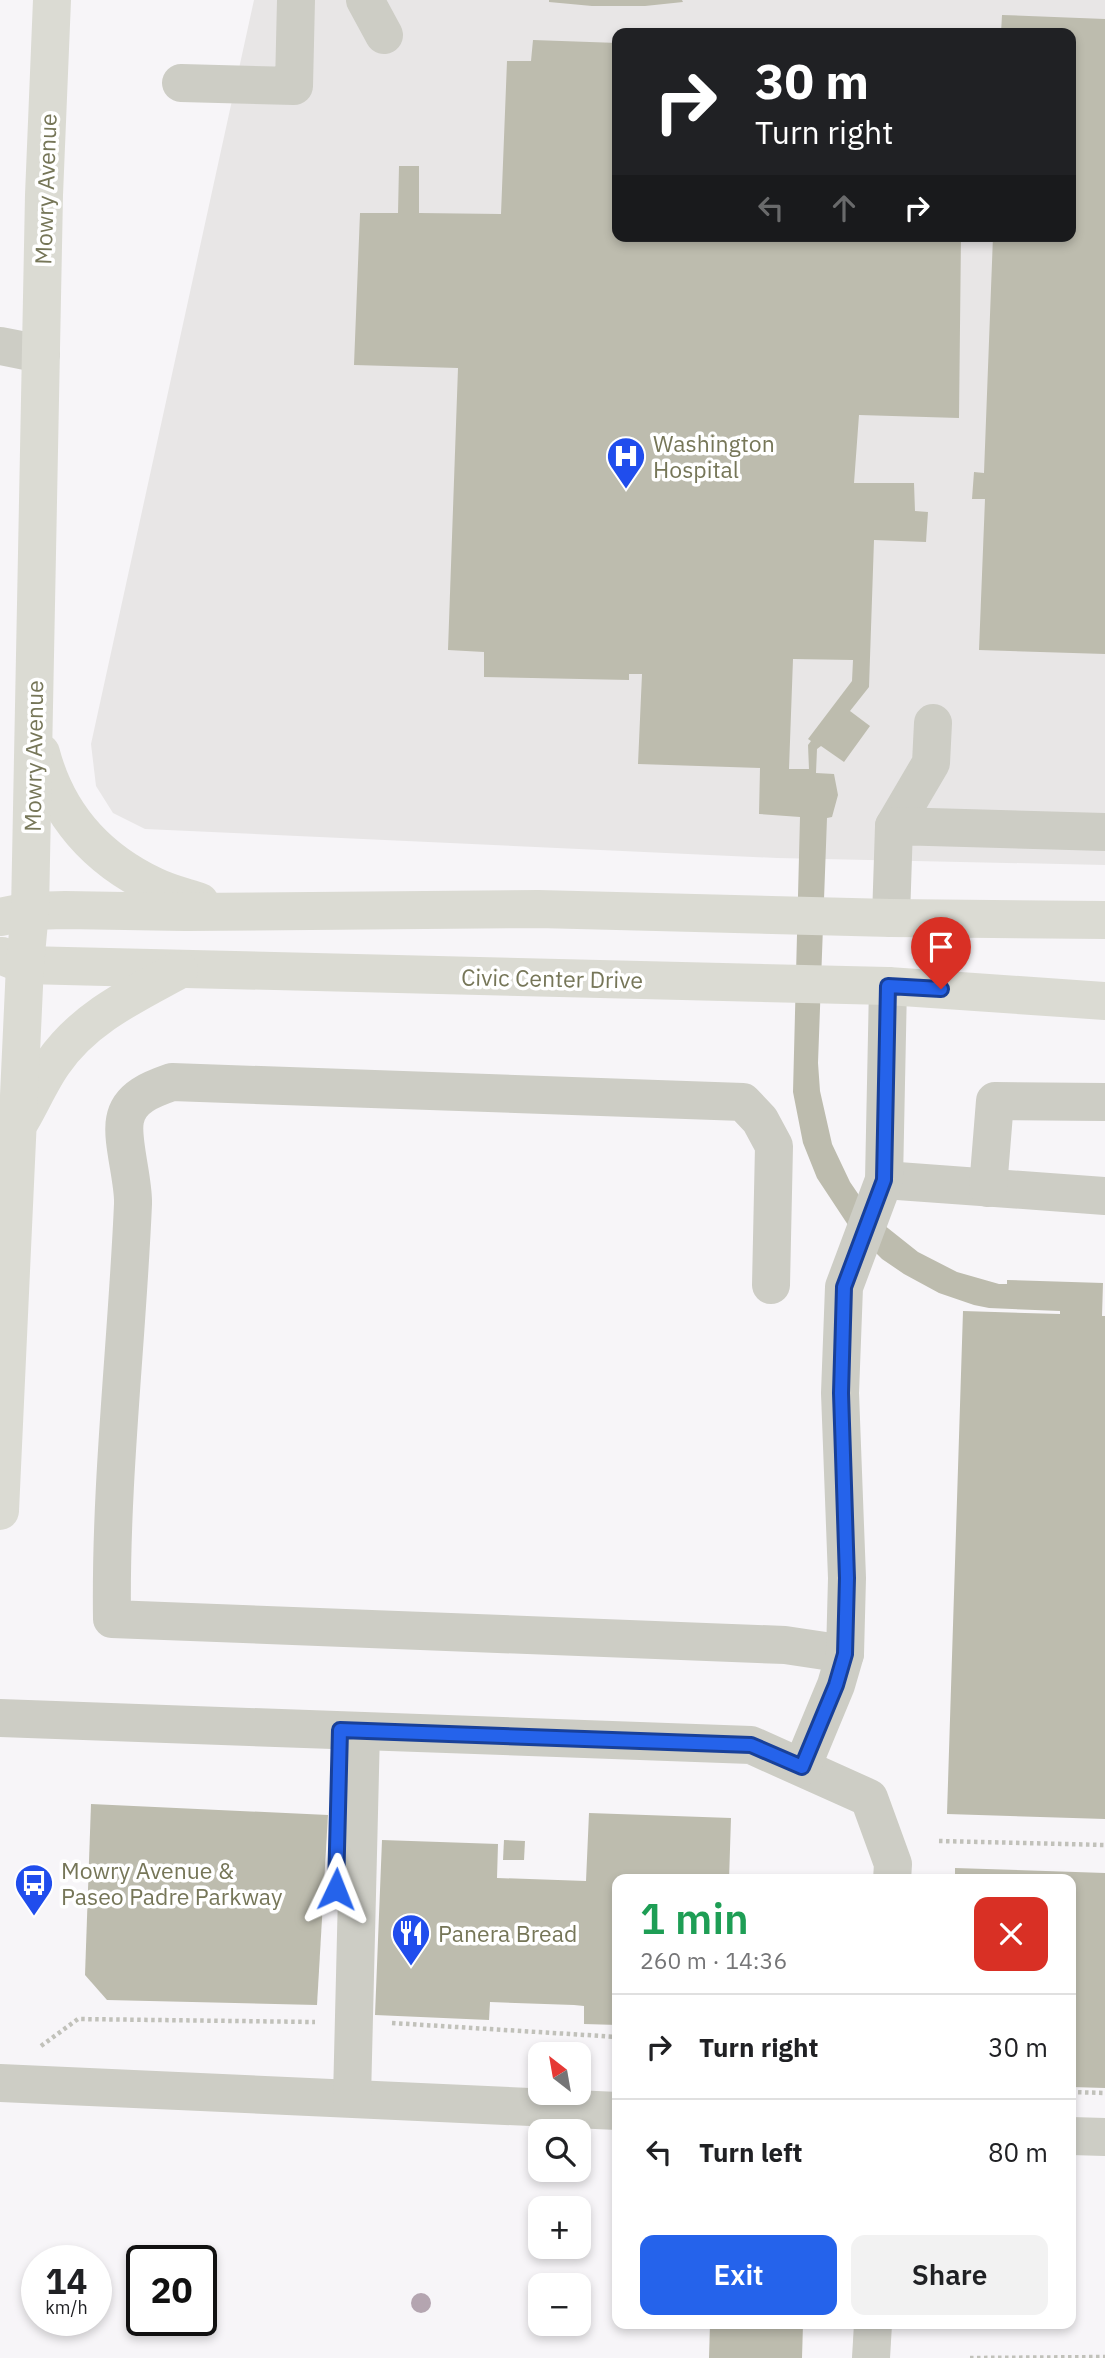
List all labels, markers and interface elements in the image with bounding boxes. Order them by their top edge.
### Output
text: 30 m [755,49,869,112]
icon: right [640,56,731,147]
text: Turn right [755,111,893,153]
street label: Mowry Avenue [27,113,63,265]
icon: left [752,189,790,227]
icon: ahead [825,189,863,227]
icon: right [898,189,936,227]
place label: Washington Hospital [653,428,775,484]
hospital icon: Washington Hospital [605,435,647,490]
street label: Mowry Avenue [17,680,49,832]
pin [911,917,971,989]
icon: arrive [922,928,960,966]
street label: Civic Center Drive [461,961,643,995]
position arrow [299,1852,373,1926]
place label: Mowry Avenue & Paseo Padre Parkway [61,1855,283,1911]
bus stop icon: Mowry Avenue & Paseo Padre Parkway [13,1862,55,1917]
text: 1 min [640,1891,749,1946]
button: close [974,1897,1048,1971]
restaurant icon: Panera Bread [390,1912,432,1967]
place label: Panera Bread [438,1918,577,1948]
text: 260 m · 14:36 [640,1945,787,1975]
icon: right [640,2028,678,2066]
text: Turn right [699,2030,818,2064]
text: 30 m [988,2030,1048,2064]
north arrow [528,2042,592,2105]
map controls [528,2042,591,2336]
button: search [528,2119,591,2182]
icon: left [640,2133,678,2171]
text: Turn left [699,2135,802,2169]
text: 80 m [988,2135,1048,2169]
button: + [528,2196,591,2259]
button: Exit [640,2235,837,2315]
button: Share [851,2235,1048,2315]
speed limit sign: 20 [126,2245,217,2336]
text: 14 [45,2258,88,2304]
button: − [528,2273,591,2336]
text: km/h [45,2296,88,2319]

